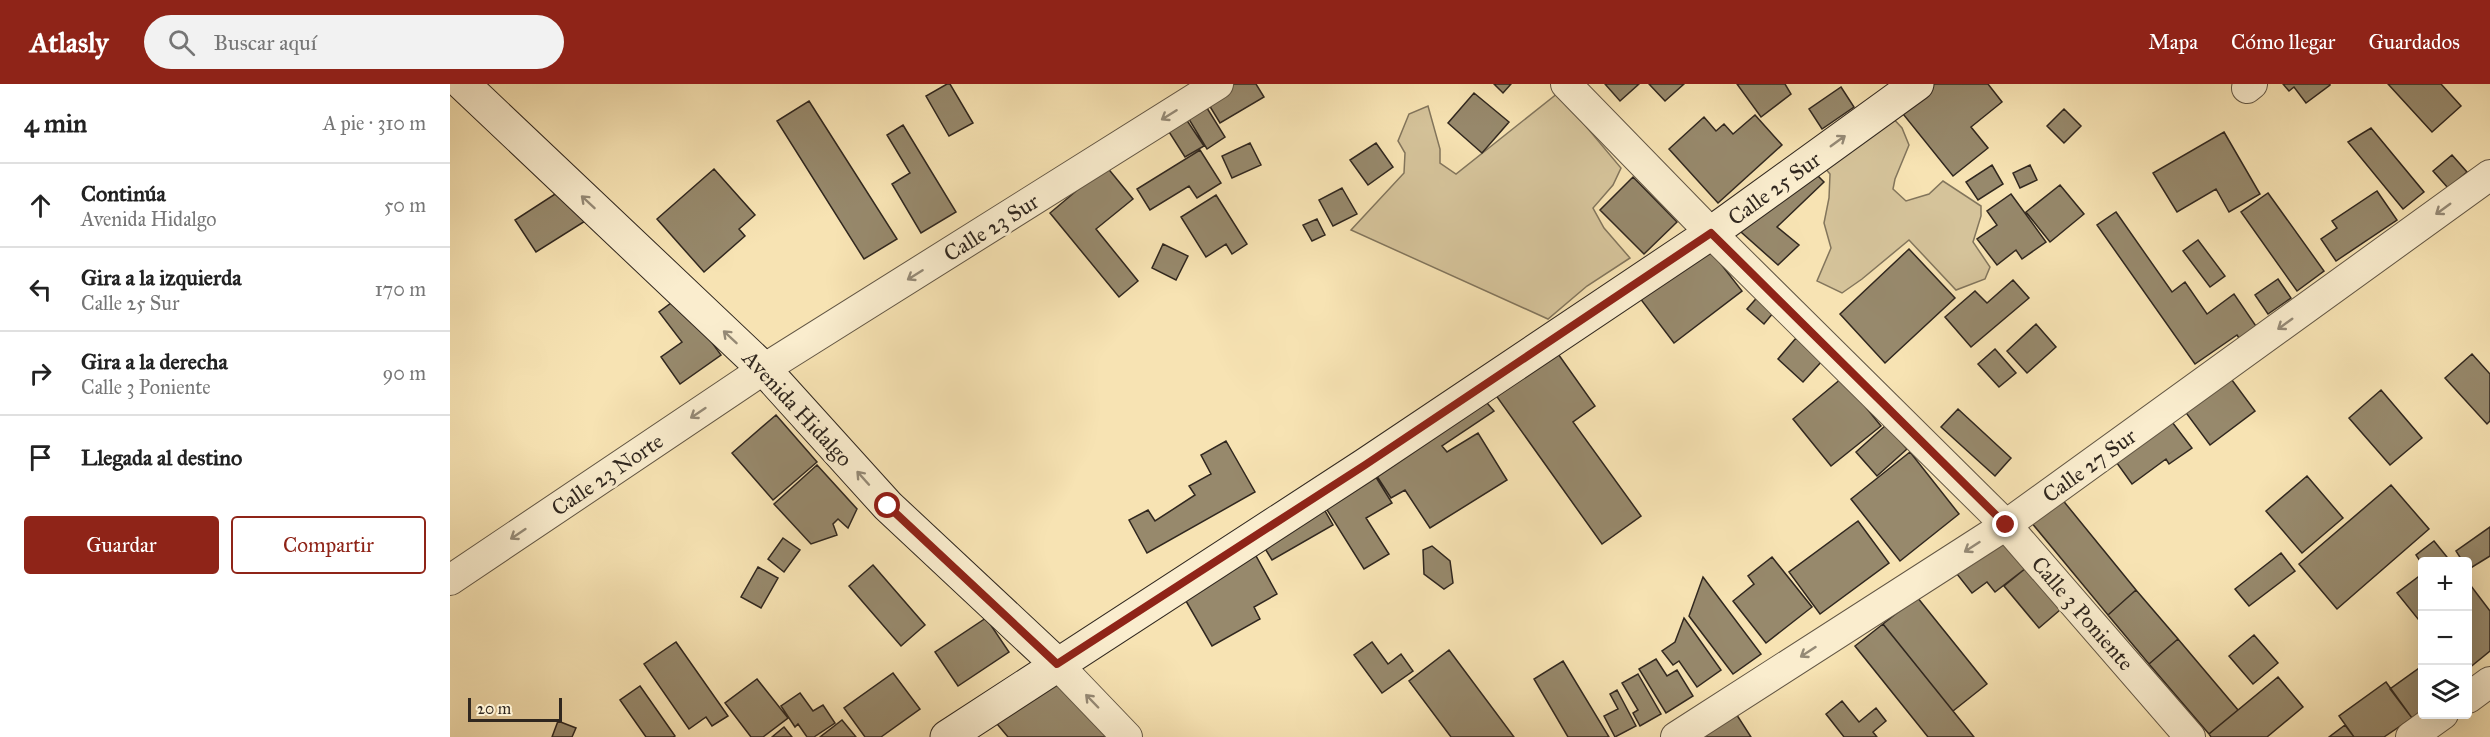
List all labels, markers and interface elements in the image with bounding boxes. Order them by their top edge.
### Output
search box [144,15,564,69]
text: Atlasly [30,25,108,60]
icon: search [165,26,198,59]
text: Buscar aquí [213,29,317,56]
text: Mapa [2148,29,2198,55]
text: Cómo llegar [2231,29,2335,55]
text: Guardados [2368,29,2460,55]
text: 4 min [24,107,87,139]
one-way arrow [1161,110,1178,122]
text: A pie · 310 m [323,111,426,135]
one-way arrow [1830,135,1846,147]
street label: Calle 25 Sur [1723,145,1827,231]
text: Continúa [81,180,166,207]
street label: Calle 23 Sur [939,187,1044,267]
icon: ahead [24,189,57,222]
text: 50 m [384,193,426,217]
one-way arrow [581,196,596,210]
one-way arrow [2435,203,2451,216]
text: Avenida Hidalgo [81,207,217,231]
text: Gira a la izquierda [81,264,242,291]
one-way arrow [906,268,923,281]
icon: left [24,273,57,306]
text: 170 m [375,277,426,301]
text: Calle 25 Sur [81,291,179,315]
one-way arrow [2277,317,2293,330]
one-way arrow [722,329,737,344]
street label: Avenida Hidalgo [736,344,858,472]
text: Gira a la derecha [81,348,228,375]
icon: right [24,357,57,390]
text: 90 m [383,361,426,385]
text: Calle 3 Poniente [81,375,211,399]
one-way arrow [690,407,707,419]
street label: Calle 27 Sur [2037,422,2142,508]
street label: Calle 23 Norte [546,427,668,522]
icon: arrive [24,441,57,474]
text: Llegada al destino [81,444,242,471]
one-way arrow [856,471,870,486]
route start [874,492,900,518]
route end [1992,511,2018,537]
button: Guardar [24,516,219,574]
button: Compartir [231,516,426,574]
one-way arrow [511,528,527,540]
one-way arrow [1964,541,1981,553]
street label: Calle 3 Poniente [2026,551,2140,676]
map controls [2418,557,2472,719]
button: + [2418,557,2472,611]
button: − [2418,611,2472,665]
one-way arrow [1800,647,1817,659]
button: layers [2418,665,2472,719]
one-way arrow [1085,693,1099,708]
scale bar [468,695,562,722]
text: 20 m [477,699,511,718]

